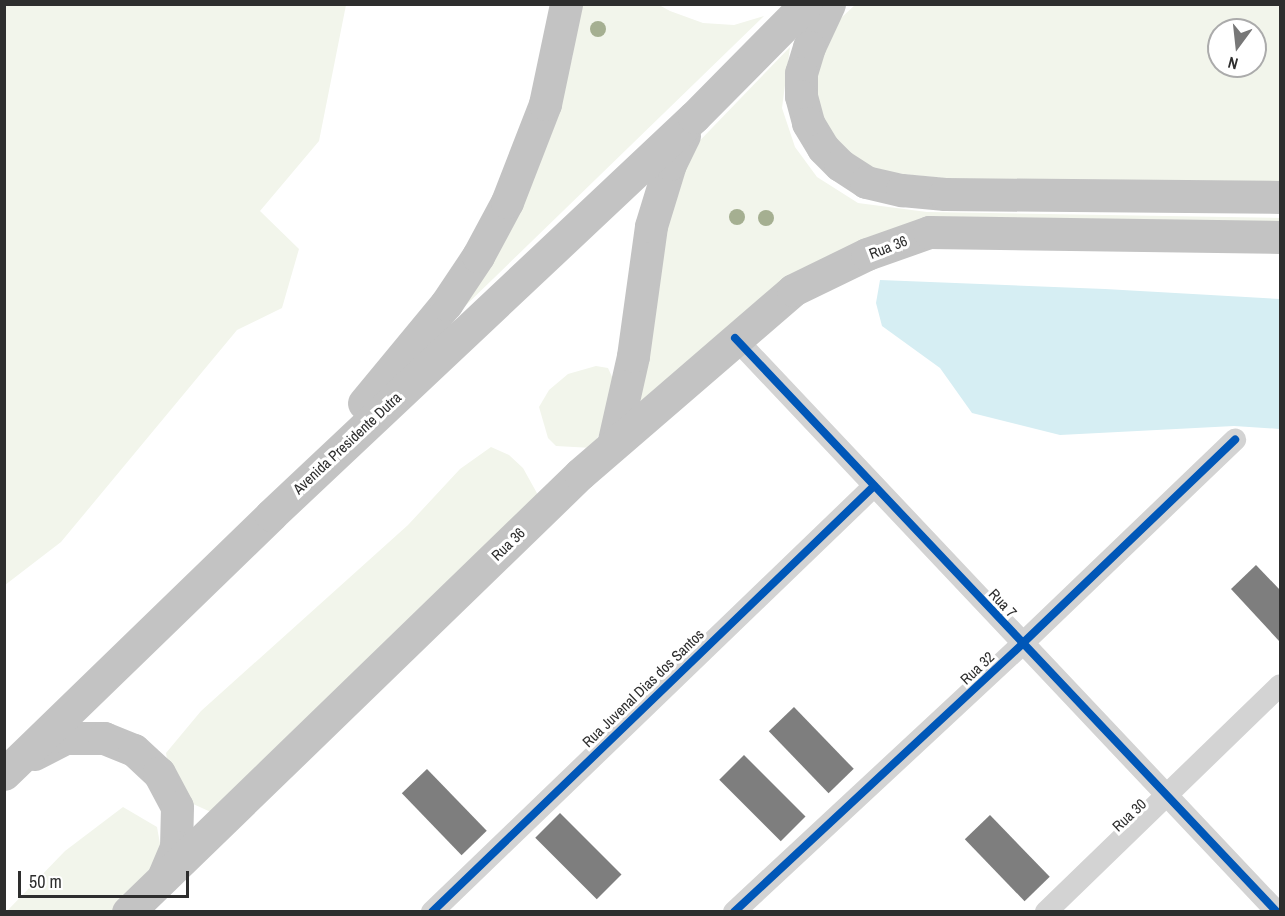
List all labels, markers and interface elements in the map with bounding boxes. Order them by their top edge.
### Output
north arrow [1207,18,1267,78]
text: N [1225,52,1240,75]
street label: Rua 36 [866,231,910,263]
street label: Avenida Presidente Dutra [289,388,405,498]
street label: Rua 36 [487,524,529,564]
street label: Rua 7 [985,585,1021,621]
street label: Rua Juvenal Dias dos Santos [578,625,708,751]
street label: Rua 32 [956,648,998,688]
street label: Rua 30 [1108,795,1150,835]
scale bar [21,859,192,897]
text: 50 m [29,869,62,894]

